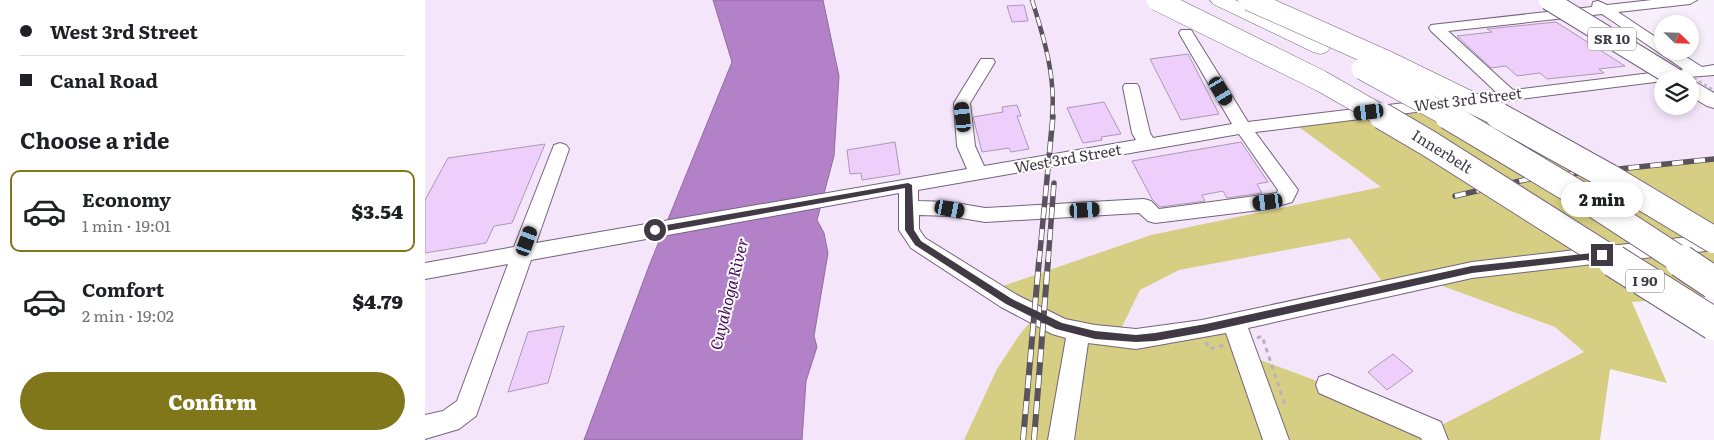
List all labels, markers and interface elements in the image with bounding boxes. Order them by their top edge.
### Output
north arrow [1654,15,1699,60]
map controls [1654,15,1699,115]
text: West 3rd Street [50,17,198,45]
road number: SR 10 [1588,28,1636,50]
text: Canal Road [50,66,158,94]
button: layers [1654,70,1699,115]
car [1206,74,1235,108]
street label: West 3rd Street [1413,80,1523,117]
car [953,101,972,133]
car [1353,103,1384,121]
text: Choose a ride [20,123,169,156]
street label: Innerbelt [1408,123,1478,178]
street label: West 3rd Street [1012,137,1123,178]
callout: 2 min [1561,182,1643,218]
text: Economy [82,185,171,213]
text: 2 min [1579,187,1625,211]
icon: car [22,189,67,234]
car [1252,193,1283,211]
text: $3.54 [352,197,403,225]
car [933,199,966,219]
car [1069,202,1100,218]
text: 1 min · 19:01 [82,213,171,237]
route start [644,219,666,241]
car [514,224,539,258]
water label: Cuyahoga River [703,235,754,352]
route end [1591,244,1613,266]
road number: I 90 [1626,270,1664,292]
text: Comfort [82,275,164,303]
icon: car [22,279,67,324]
text: $4.79 [352,287,403,315]
text: 2 min · 19:02 [82,303,174,327]
button: Confirm [20,372,405,430]

